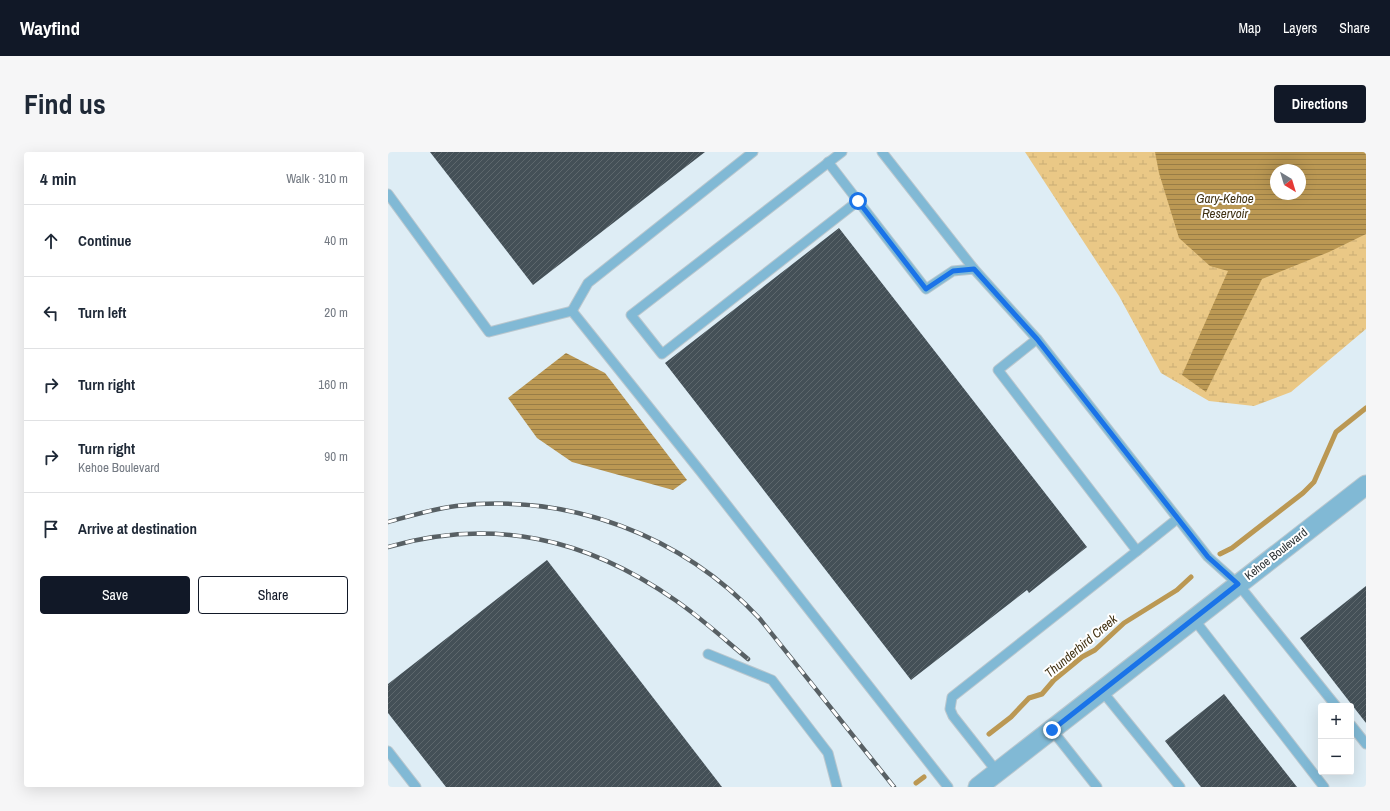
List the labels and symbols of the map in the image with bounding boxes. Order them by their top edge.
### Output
north arrow [1270,164,1306,200]
water label: Gary-Kehoe Reservoir [1196,190,1254,222]
route start [849,192,867,210]
street label: Kehoe Boulevard [1241,524,1311,584]
water label: Thunderbird Creek [1041,610,1121,681]
route end [1043,721,1061,739]

